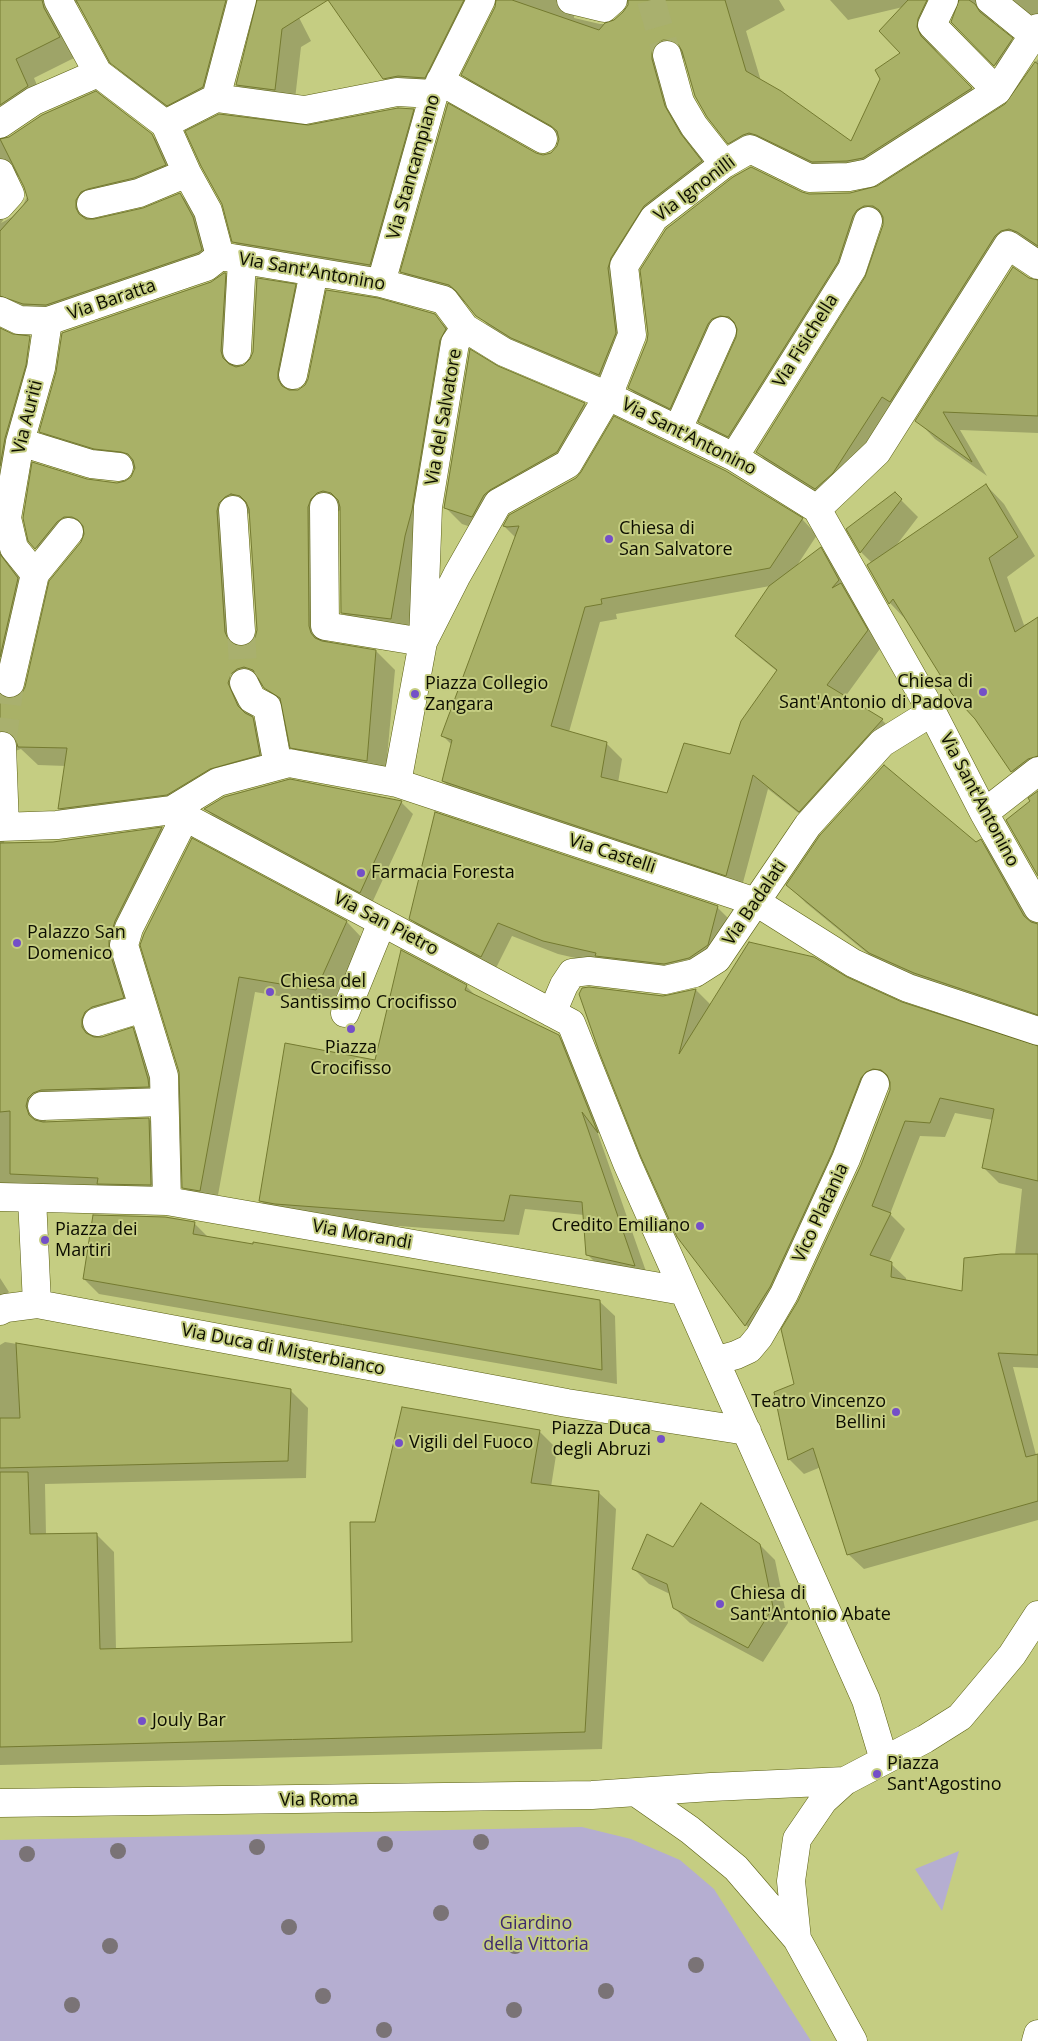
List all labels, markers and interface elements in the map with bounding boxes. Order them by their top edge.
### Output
street label: Via Stancampiano [383,92,445,242]
street label: Via Ignonilli [650,152,740,226]
street label: Via Sant'Antonino [237,248,387,296]
street label: Via Baratta [65,275,159,325]
street label: Via Fisichella [769,290,843,392]
street label: Via del Salvatore [421,347,467,487]
street label: Via Auriti [8,378,48,456]
street label: Via Sant'Antonino [618,394,760,480]
place label: Chiesa di San Salvatore [619,518,733,560]
marker: Chiesa di San Salvatore [603,533,615,545]
place label: Chiesa di Sant'Antonio di Padova [779,671,973,714]
place label: Piazza Collegio Zangara [425,673,548,716]
marker: Chiesa di Sant'Antonio di Padova [977,686,989,698]
marker: Piazza Collegio Zangara [409,688,421,700]
street label: Via Sant'Antonino [935,729,1023,871]
street label: Via Castelli [566,830,658,878]
street label: Via Badalati [719,856,791,950]
place label: Farmacia Foresta [371,862,515,884]
marker: Farmacia Foresta [355,867,367,879]
street label: Via San Pietro [330,887,442,961]
place label: Palazzo San Domenico [27,922,126,964]
marker: Palazzo San Domenico [11,937,23,949]
place label: Chiesa del Santissimo Crocifisso [280,971,457,1014]
marker: Chiesa del Santissimo Crocifisso [264,986,276,998]
marker: Piazza Crocifisso [345,1023,357,1035]
place label: Piazza Crocifisso [310,1037,392,1080]
street label: Vico Platania [789,1160,853,1266]
place label: Credito Emiliano [552,1215,690,1237]
street label: Via Morandi [310,1216,414,1254]
place label: Piazza dei Martiri [55,1219,138,1262]
marker: Credito Emiliano [694,1220,706,1232]
marker: Piazza dei Martiri [39,1234,51,1246]
street label: Via Duca di Misterbianco [179,1320,387,1380]
place label: Teatro Vincenzo Bellini [751,1391,886,1434]
marker: Teatro Vincenzo Bellini [890,1406,902,1418]
place label: Piazza Duca degli Abruzi [551,1418,651,1460]
place label: Vigili del Fuoco [409,1432,533,1454]
marker: Piazza Duca degli Abruzi [655,1433,667,1445]
marker: Vigili del Fuoco [393,1437,405,1449]
place label: Chiesa di Sant'Antonio Abate [730,1583,891,1626]
marker: Chiesa di Sant'Antonio Abate [714,1598,726,1610]
place label: Jouly Bar [152,1710,226,1732]
marker: Jouly Bar [136,1715,148,1727]
place label: Piazza Sant'Agostino [887,1753,1002,1796]
marker: Piazza Sant'Agostino [871,1768,883,1780]
street label: Via Roma [280,1789,358,1811]
park label: Giardino della Vittoria [483,1913,589,1956]

